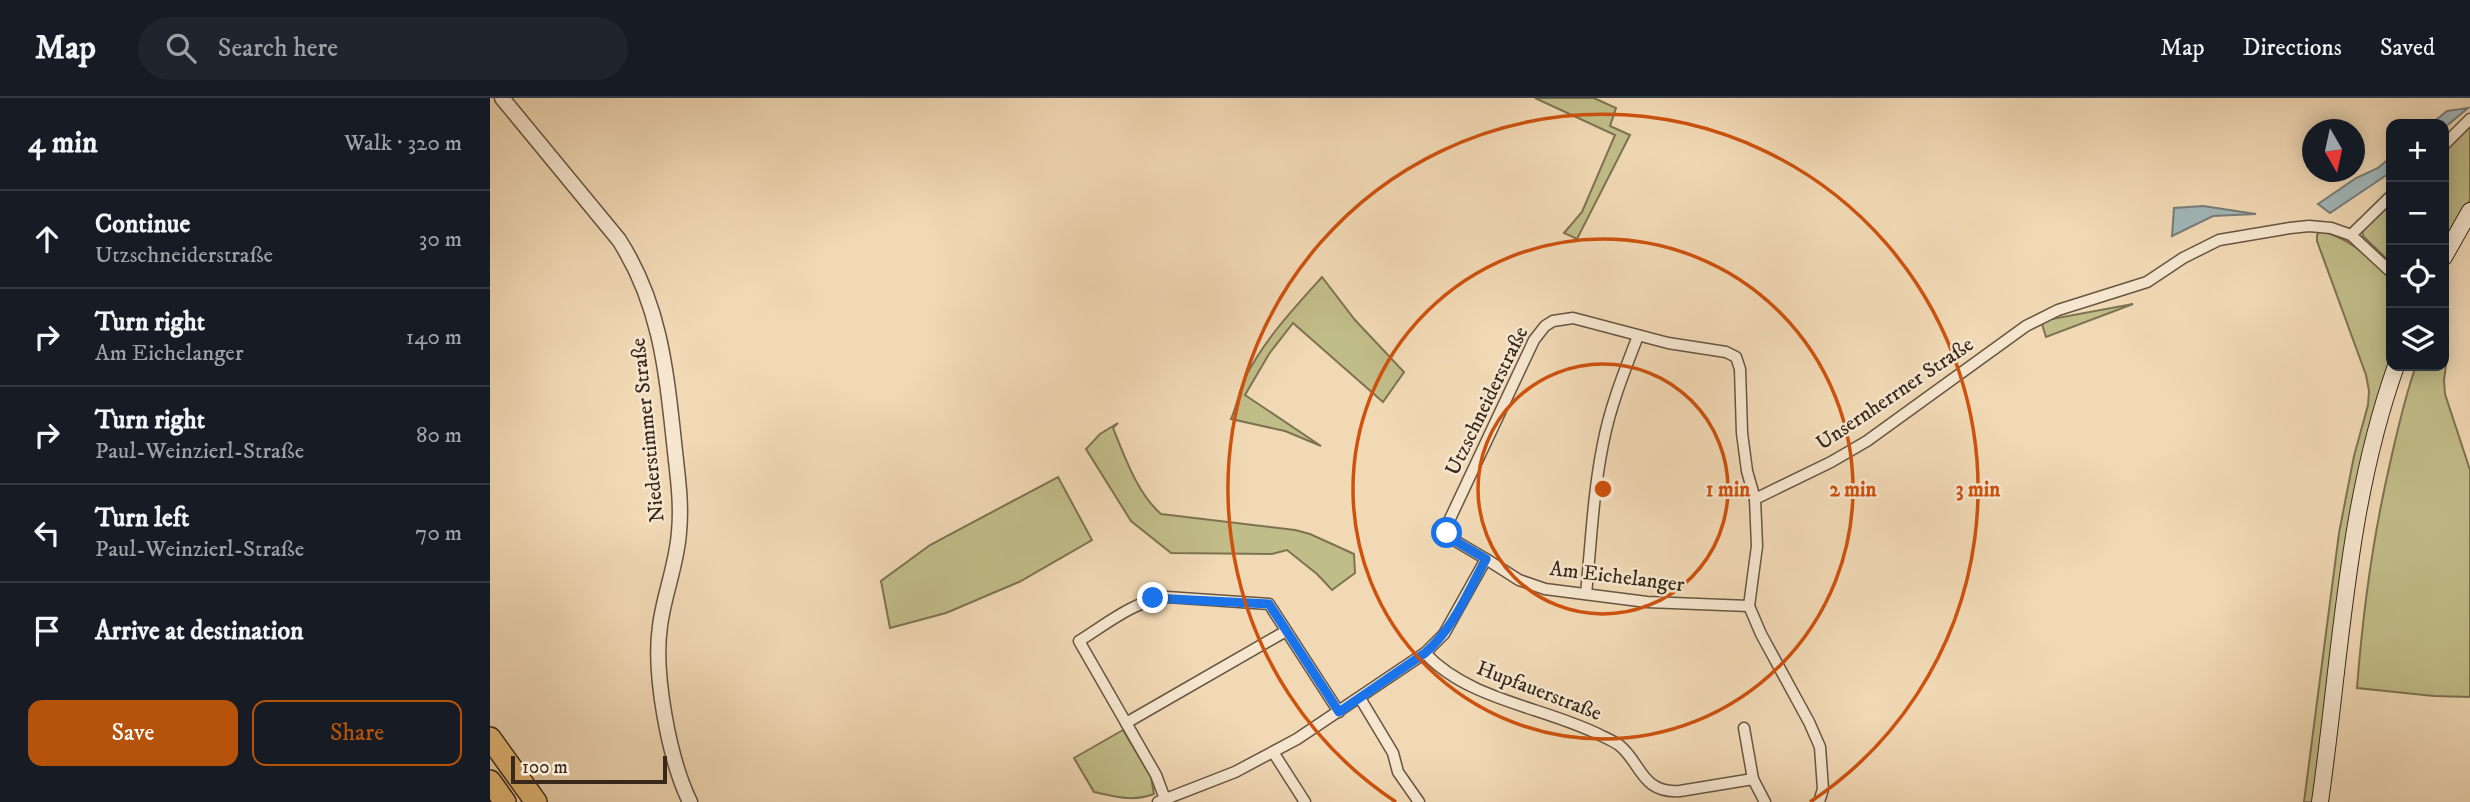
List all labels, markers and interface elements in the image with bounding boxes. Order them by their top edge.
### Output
search box [138,17,628,80]
text: Map [35,28,96,69]
icon: search [162,29,200,67]
text: Search here [218,32,338,65]
text: Map [2160,33,2205,63]
text: Directions [2243,33,2342,63]
text: Saved [2380,33,2435,63]
north arrow [2302,119,2365,182]
map controls [2386,119,2449,371]
button: + [2386,119,2449,182]
text: 4 min [28,125,98,162]
text: Walk · 320 m [344,129,462,158]
button: − [2386,182,2449,245]
text: Continue [95,208,190,241]
icon: ahead [28,220,66,258]
text: 30 m [419,225,462,254]
text: Utzschneiderstraße [95,241,273,270]
button: locate [2386,245,2449,308]
text: Turn right [95,306,205,339]
button: layers [2386,308,2449,371]
icon: right [28,318,66,356]
street label: Utzschneiderstraße [1440,322,1534,480]
text: 140 m [406,323,462,352]
street label: Unsernherrner Straße [1811,332,1979,456]
street label: Niederstimmer Straße [625,336,671,524]
text: Am Eichelanger [95,339,243,368]
text: Turn right [95,404,205,437]
icon: right [28,416,66,454]
text: 80 m [416,421,462,450]
text: Paul-Weinzierl-Straße [95,437,304,466]
centre of rings [1591,477,1615,501]
text: 1 min [1706,477,1751,503]
text: 2 min [1830,477,1878,503]
text: 3 min [1956,477,2001,503]
text: Turn left [95,502,189,535]
icon: left [28,514,66,552]
route start [1431,517,1462,548]
text: 70 m [415,519,462,548]
text: Paul-Weinzierl-Straße [95,535,304,564]
street label: Am Eichelanger [1548,556,1686,598]
route end [1137,582,1168,613]
icon: arrive [28,612,66,650]
text: Arrive at destination [95,615,304,648]
street label: Hupfauerstraße [1473,655,1606,727]
button: Save [28,700,238,766]
button: Share [252,700,462,766]
scale bar [511,753,667,785]
text: 100 m [522,756,568,779]

